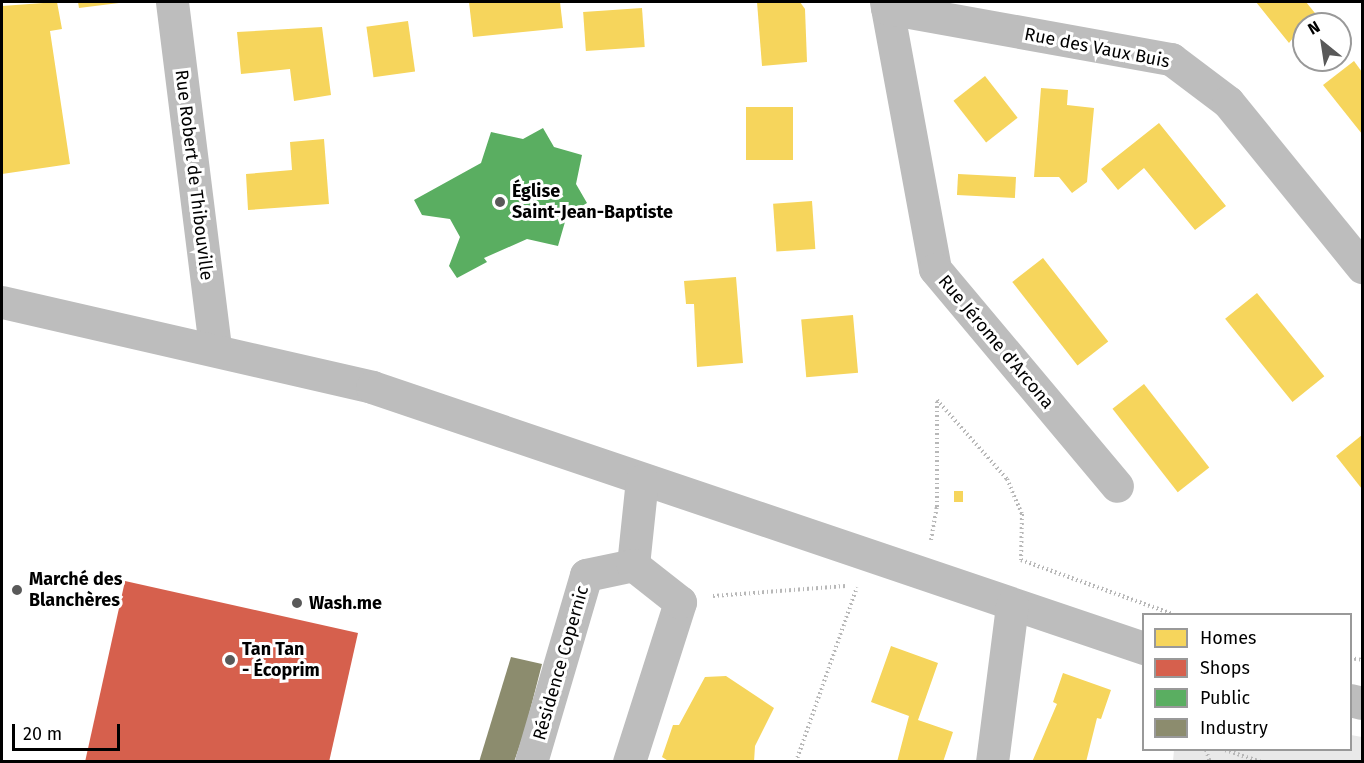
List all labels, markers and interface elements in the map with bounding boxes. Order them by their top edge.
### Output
north arrow [1292,12,1352,72]
text: N [1304,17,1323,39]
street label: Rue des Vaux Buis [1022,23,1172,73]
street label: Rue Robert de Thibouville [170,68,218,282]
place label: Église Saint-Jean-Baptiste [512,181,673,224]
marker: Église Saint-Jean-Baptiste [493,195,507,209]
street label: Rue Jérome d'Arcona [934,271,1058,413]
place label: Marché des Blanchères [29,569,122,612]
marker: Marché des Blanchères [10,583,24,597]
street label: Résidence Copernic [529,583,593,743]
place label: Wash.me [309,592,382,614]
marker: Wash.me [290,596,304,610]
legend [1142,613,1352,751]
text: Homes [1200,627,1256,649]
place label: Tan Tan - Écoprim [242,639,320,682]
marker: Tan Tan - Écoprim [223,653,237,667]
text: Shops [1200,657,1250,679]
text: Public [1200,687,1250,709]
scale bar [15,712,123,750]
text: Industry [1200,717,1268,739]
text: 20 m [23,723,62,745]

